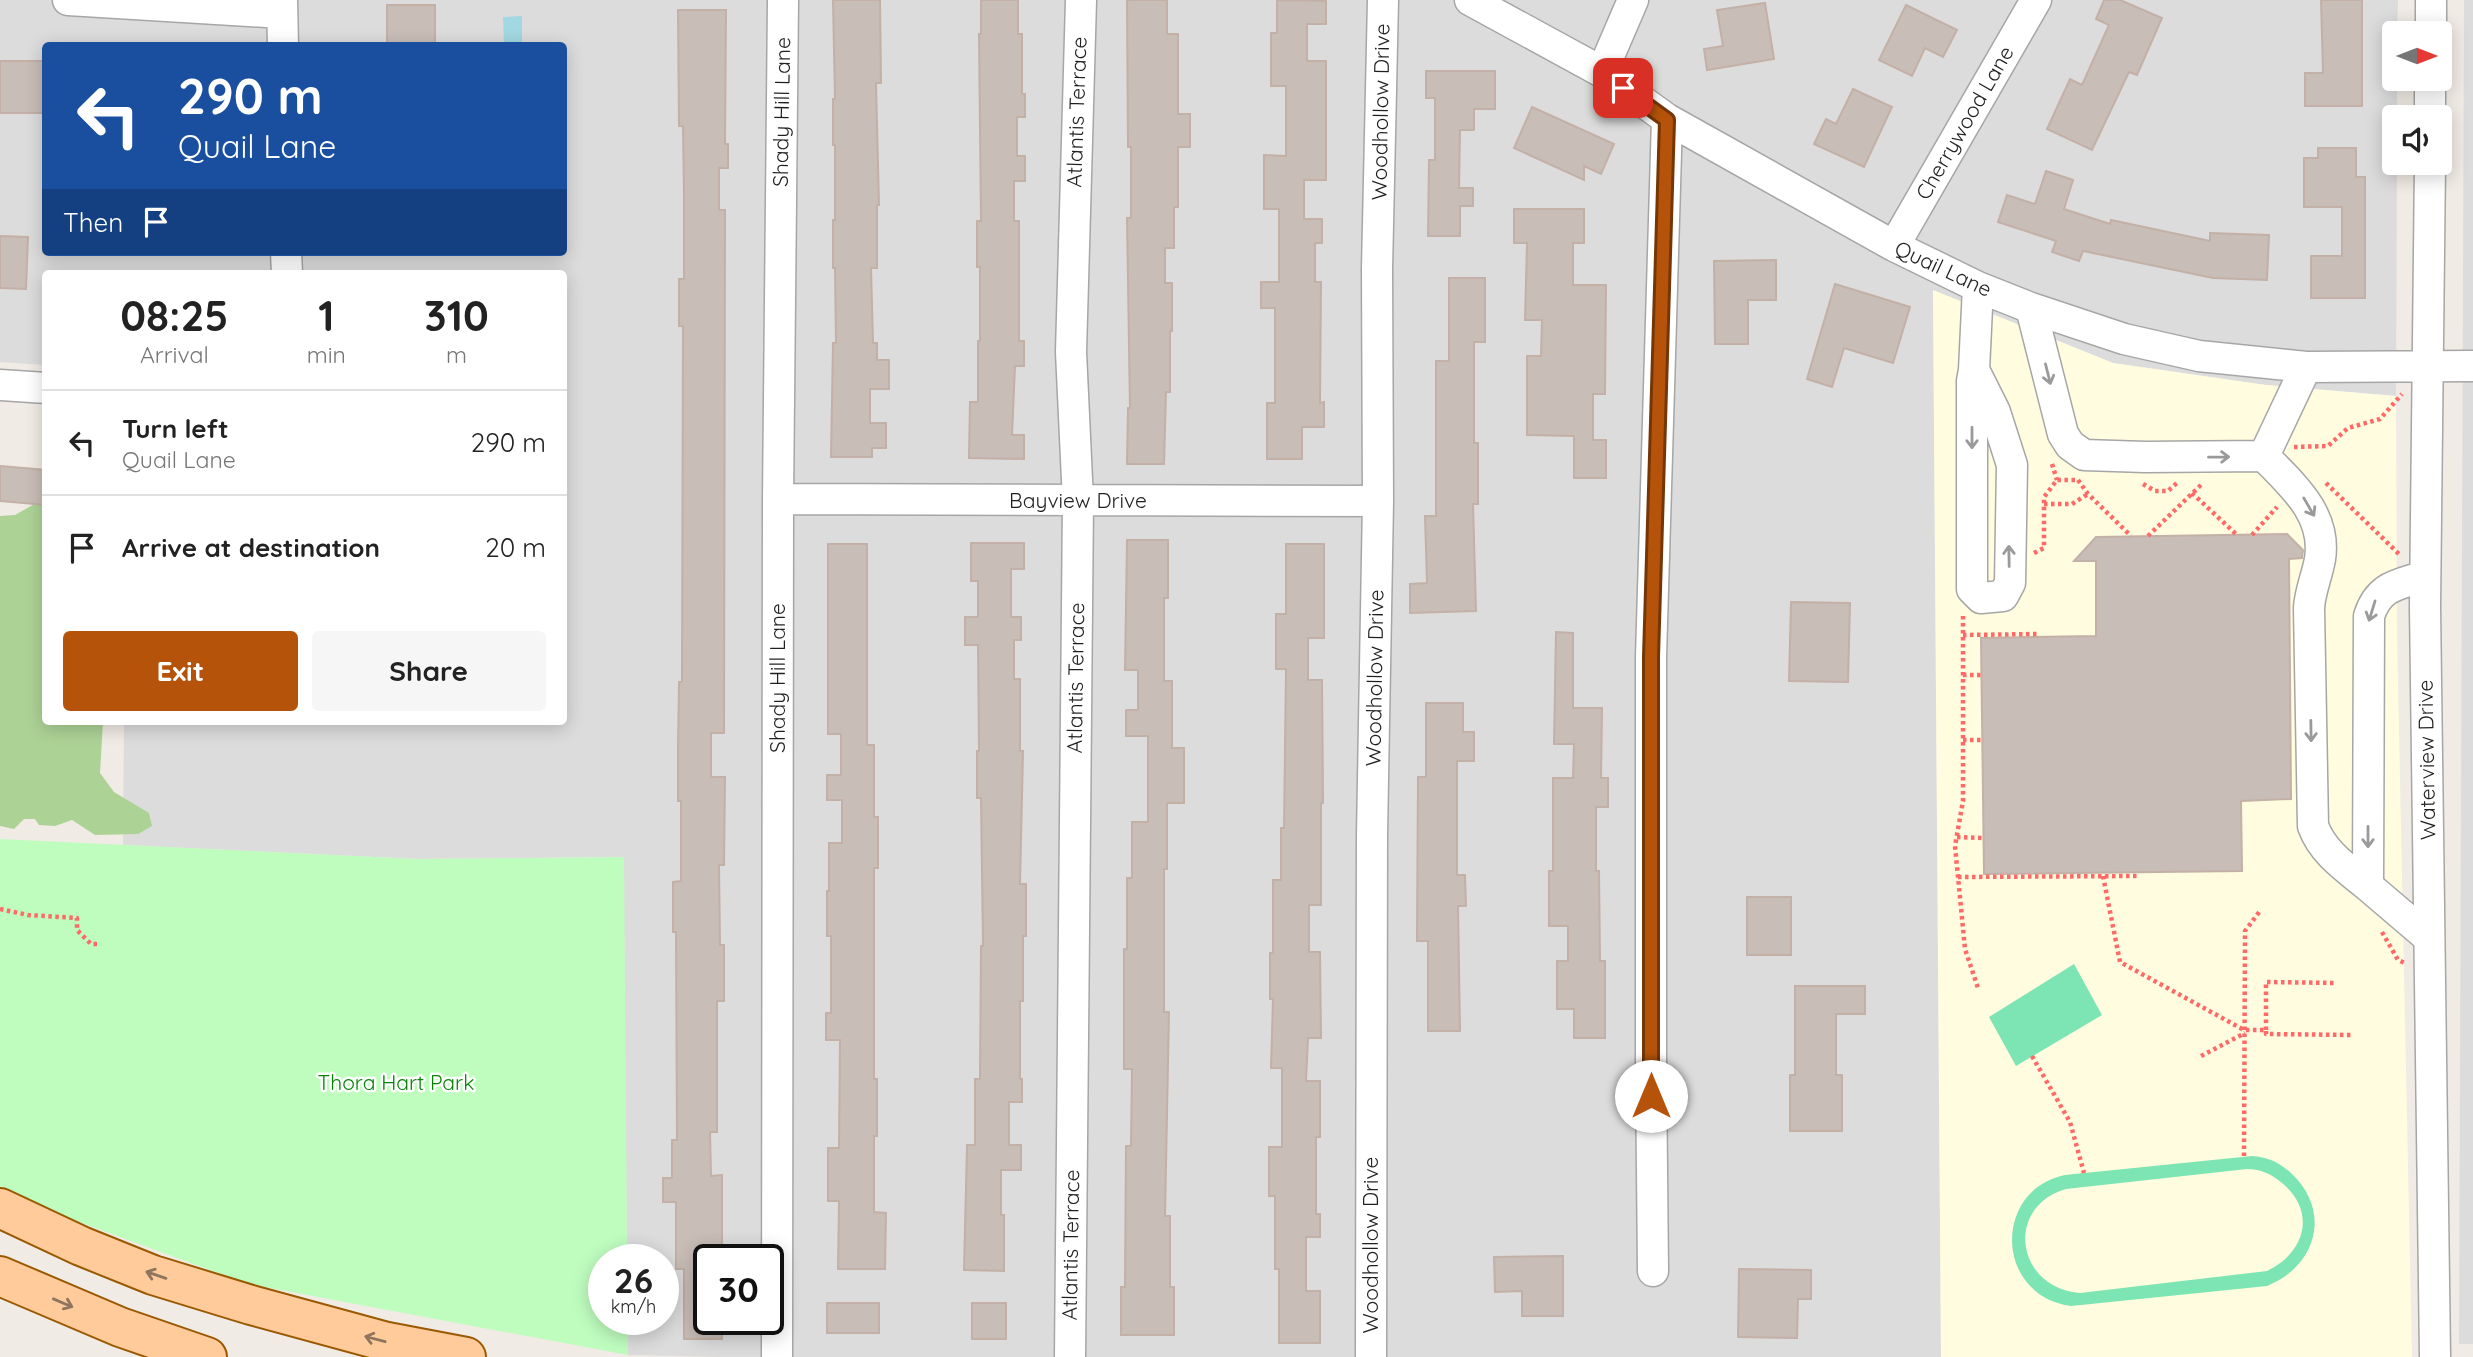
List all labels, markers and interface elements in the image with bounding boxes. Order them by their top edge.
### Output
north arrow [2382,21,2452,91]
map controls [2382,21,2452,175]
street label: Woodhollow Drive [1365,23,1395,201]
street label: Atlantis Terrace [1060,36,1092,188]
street label: Shady Hill Lane [767,37,795,187]
street label: Cherrywood Lane [1910,41,2019,204]
pin [1593,58,1653,118]
text: 290 m [178,65,323,126]
icon: arrive [1604,69,1642,107]
icon: left [63,70,154,161]
button: sound [2382,105,2452,175]
text: Quail Lane [178,126,336,166]
icon: arrive [137,203,175,241]
text: Then [63,206,123,239]
street label: Quail Lane [1891,234,1996,302]
text: 08:25 [120,289,229,342]
text: 1 [318,289,334,342]
text: 310 [424,289,489,342]
text: Arrival [140,340,209,369]
text: min [307,340,346,369]
text: m [446,340,467,369]
one-way arrow [2042,362,2055,385]
text: Turn left [122,412,229,445]
icon: left [63,424,101,462]
text: 290 m [471,426,546,459]
one-way arrow [1965,427,1979,450]
text: Quail Lane [122,445,236,474]
one-way arrow [2208,450,2231,463]
street label: Bayview Drive [1009,487,1147,513]
one-way arrow [2302,497,2316,517]
icon: arrive [63,529,101,567]
text: Arrive at destination [122,531,380,564]
text: 20 m [485,531,546,564]
one-way arrow [2002,545,2016,568]
street label: Woodhollow Drive [1359,589,1389,767]
one-way arrow [2364,599,2377,621]
street label: Atlantis Terrace [1061,602,1089,754]
street label: Shady Hill Lane [764,603,790,753]
button: Exit [63,631,298,711]
button: Share [312,631,546,711]
street label: Waterview Drive [2412,680,2440,840]
one-way arrow [2304,719,2318,742]
one-way arrow [2361,826,2375,849]
position arrow [1614,1059,1688,1133]
park label: Thora Hart Park [318,1069,474,1095]
street label: Woodhollow Drive [1357,1157,1383,1333]
street label: Atlantis Terrace [1056,1169,1084,1321]
speed limit sign: 30 [693,1244,784,1335]
text: 26 [614,1258,653,1302]
one-way arrow [146,1268,168,1280]
text: km/h [611,1295,656,1318]
one-way arrow [52,1297,73,1310]
one-way arrow [364,1331,386,1344]

